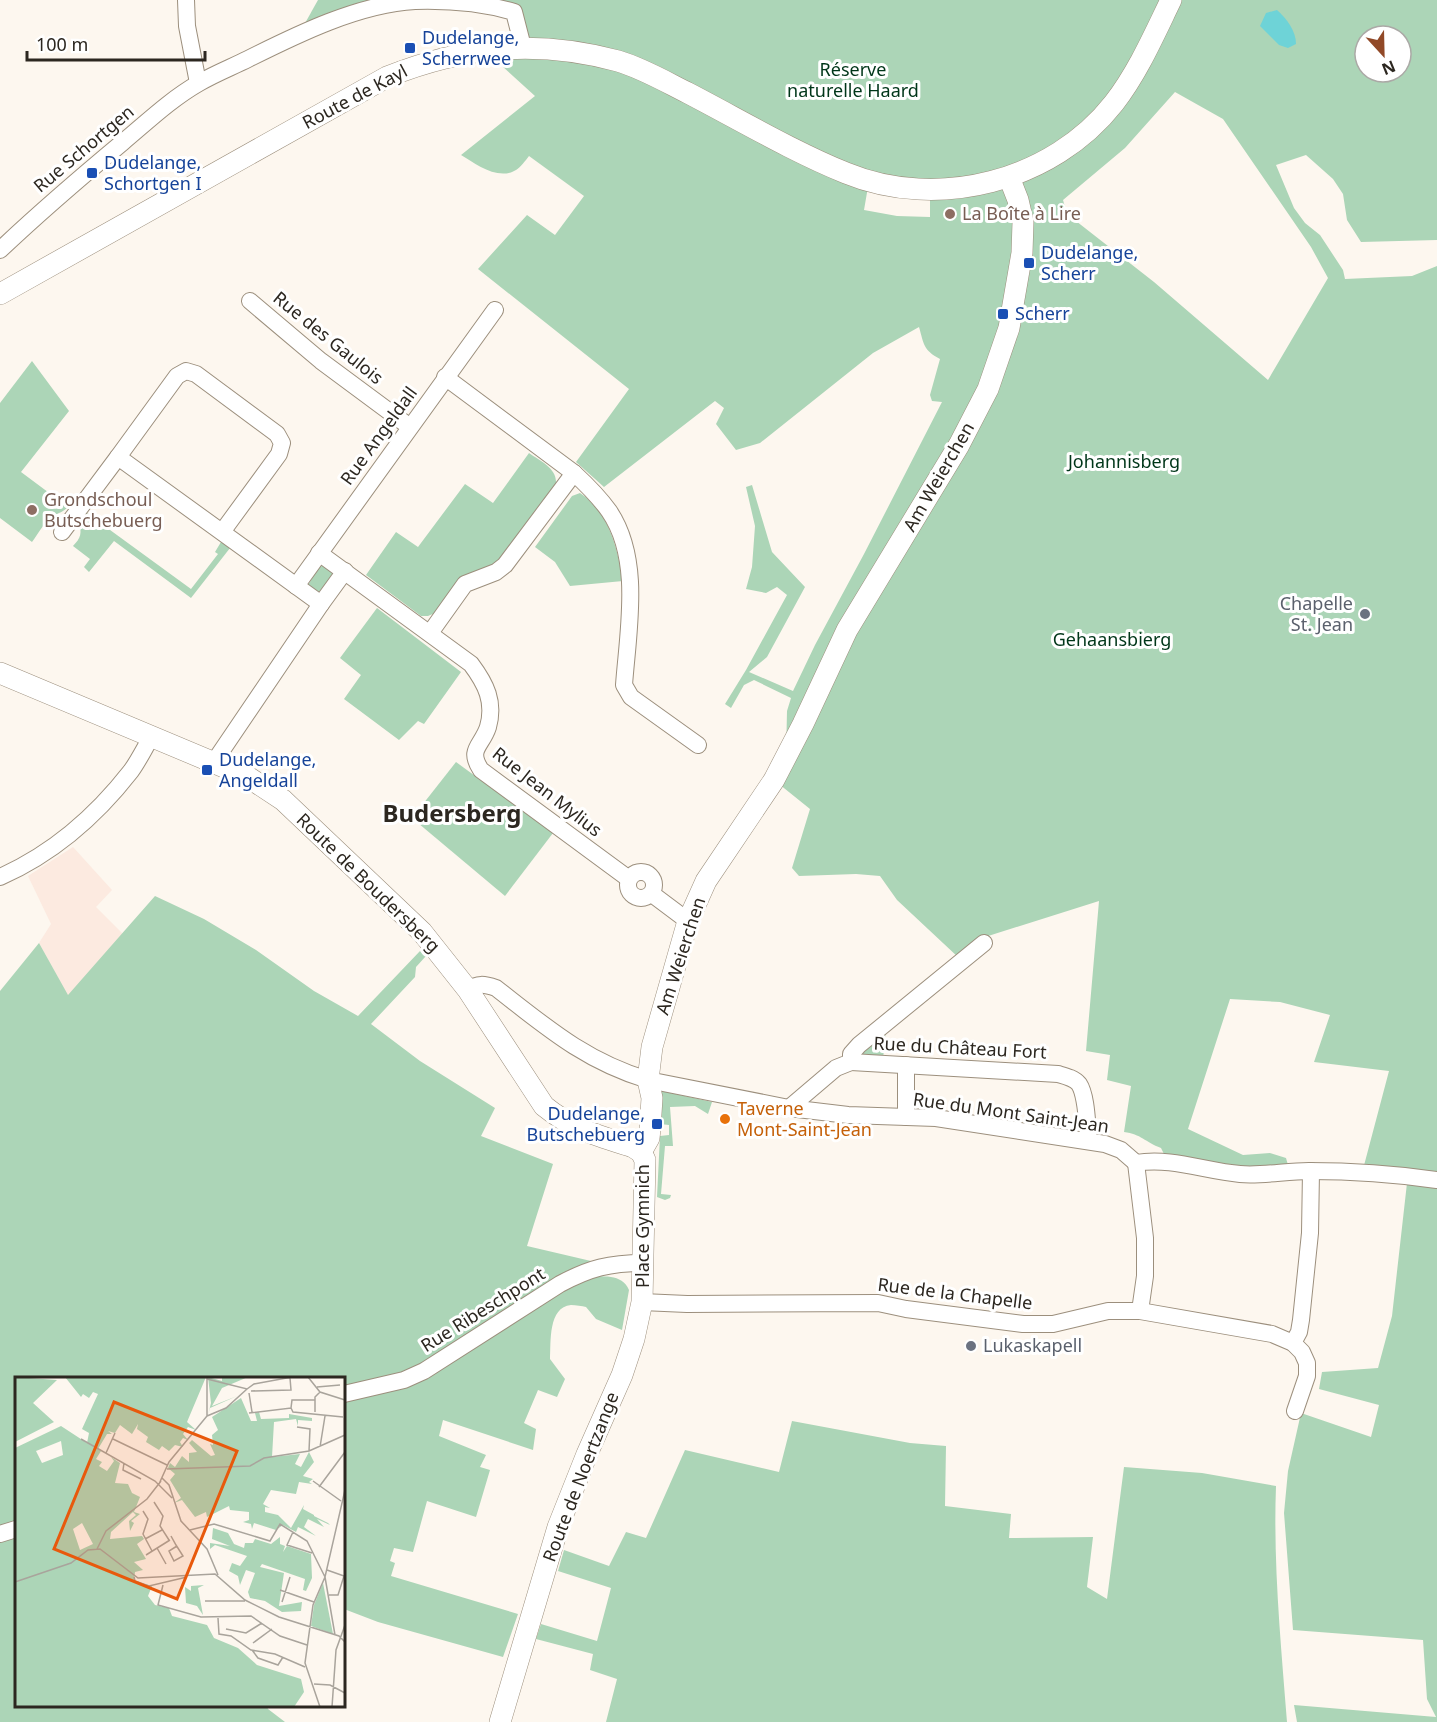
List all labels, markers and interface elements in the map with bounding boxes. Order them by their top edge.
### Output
scale bar [27,24,206,62]
north arrow [1353,24,1413,84]
place label: Dudelange, Scherrwee [422,25,519,70]
text: 100 m [36,32,88,56]
marker: Dudelange, Scherrwee [403,41,417,55]
text: N [1378,55,1399,81]
park label: Réserve naturelle Haard [787,57,919,102]
street label: Route de Kayl [298,58,411,134]
street label: Rue Schortgen [28,99,139,197]
place label: Dudelange, Schortgen I [104,150,202,195]
marker: Dudelange, Schortgen I [85,166,99,180]
place label: La Boîte à Lire [962,201,1081,225]
marker: La Boîte à Lire [943,207,957,221]
place label: Dudelange, Scherr [1041,240,1138,285]
marker: Dudelange, Scherr [1022,256,1036,270]
street label: Rue des Gaulois [269,285,389,389]
place label: Scherr [1015,301,1070,325]
marker: Scherr [996,307,1010,321]
street label: Rue Angeldall [334,381,422,489]
street label: Am Weierchen [897,417,979,536]
park label: Johannisberg [1066,449,1180,473]
place label: Grondschoul Butschebuerg [44,487,163,532]
marker: Grondschoul Butschebuerg [25,503,39,517]
place label: Chapelle St. Jean [1280,591,1353,636]
marker: Chapelle St. Jean [1358,607,1372,621]
park label: Gehaansbierg [1053,627,1171,651]
street label: Rue Jean Mylius [488,741,607,842]
place label: Dudelange, Angeldall [219,747,316,792]
marker: Dudelange, Angeldall [200,763,214,777]
district label: Budersberg [383,796,521,829]
street label: Route de Boudersberg [292,807,446,957]
street label: Am Weierchen [650,894,710,1018]
street label: Rue du Château Fort [873,1030,1048,1064]
street label: Rue du Mont Saint-Jean [911,1086,1111,1138]
place label: Taverne Mont-Saint-Jean [737,1096,872,1141]
place label: Dudelange, Butschebuerg [526,1101,645,1146]
marker: Taverne Mont-Saint-Jean [718,1112,732,1126]
marker: Dudelange, Butschebuerg [650,1117,664,1131]
street label: Place Gymnich [630,1164,654,1288]
street label: Rue Ribeschpont [416,1261,550,1357]
street label: Rue de la Chapelle [876,1272,1034,1314]
place label: Lukaskapell [983,1333,1082,1357]
marker: Lukaskapell [964,1339,978,1353]
inset map [15,1377,345,1707]
street label: Route de Noertzange [537,1388,624,1565]

